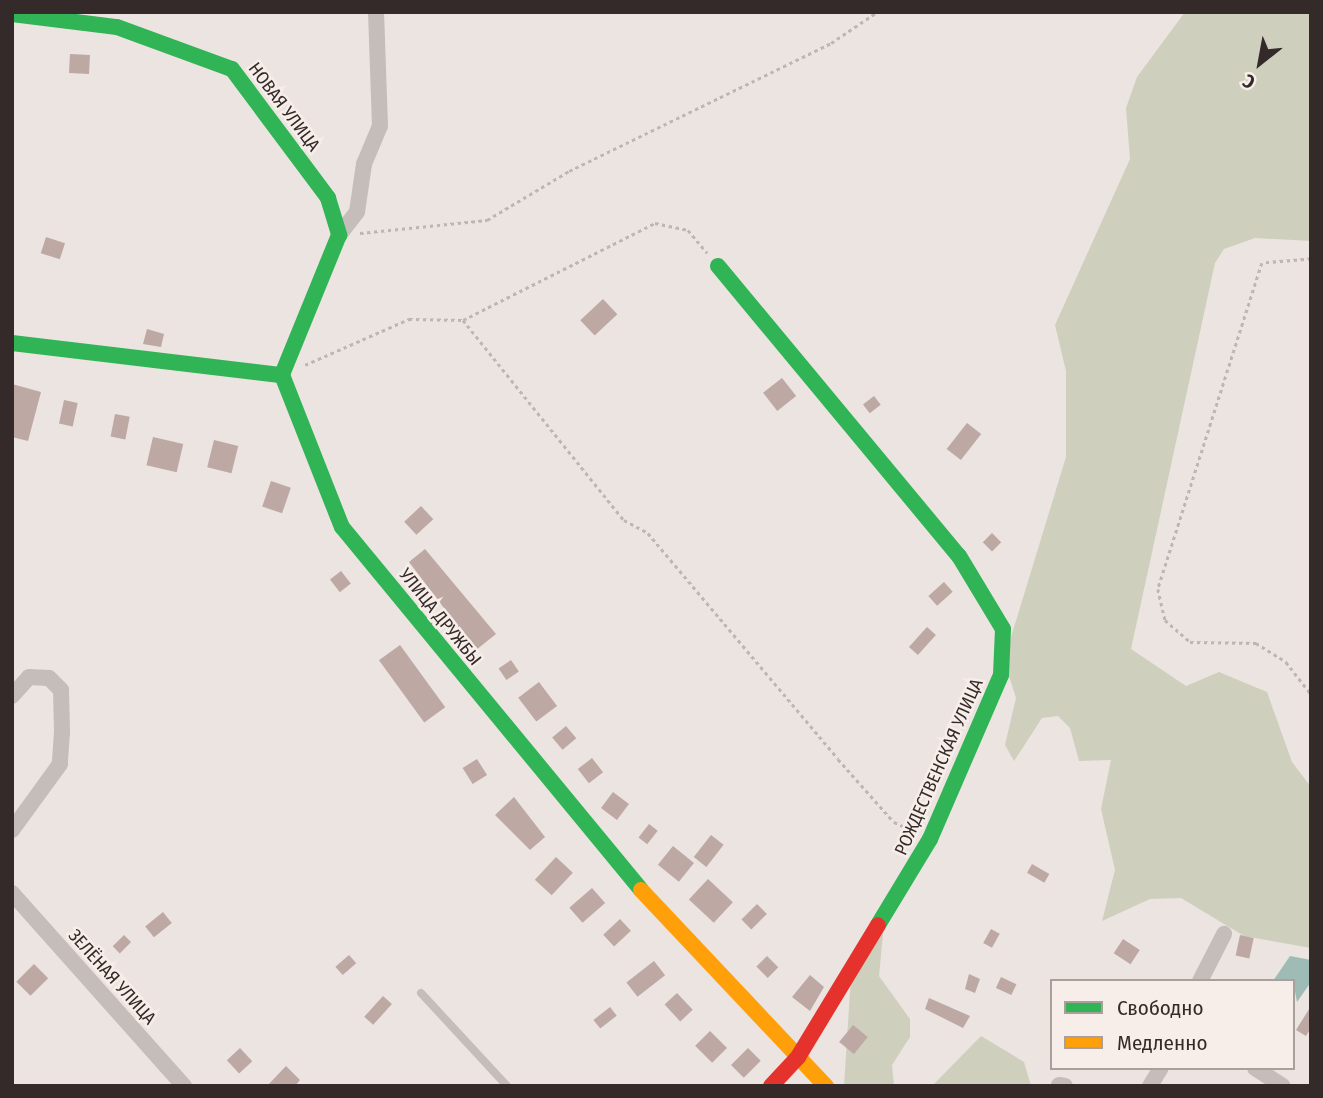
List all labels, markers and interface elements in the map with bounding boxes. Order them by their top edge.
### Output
north arrow [1225,28,1295,98]
street label: НОВАЯ УЛИЦА [244,58,324,156]
text: С [1239,69,1259,94]
street label: УЛИЦА ДРУЖБЫ [394,564,486,670]
street label: РОЖДЕСТВЕНСКАЯ УЛИЦА [890,675,988,859]
street label: ЗЕЛЁНАЯ УЛИЦА [64,925,160,1029]
legend [1050,979,1295,1070]
text: Свободно [1117,995,1203,1021]
text: Медленно [1117,1030,1207,1056]

